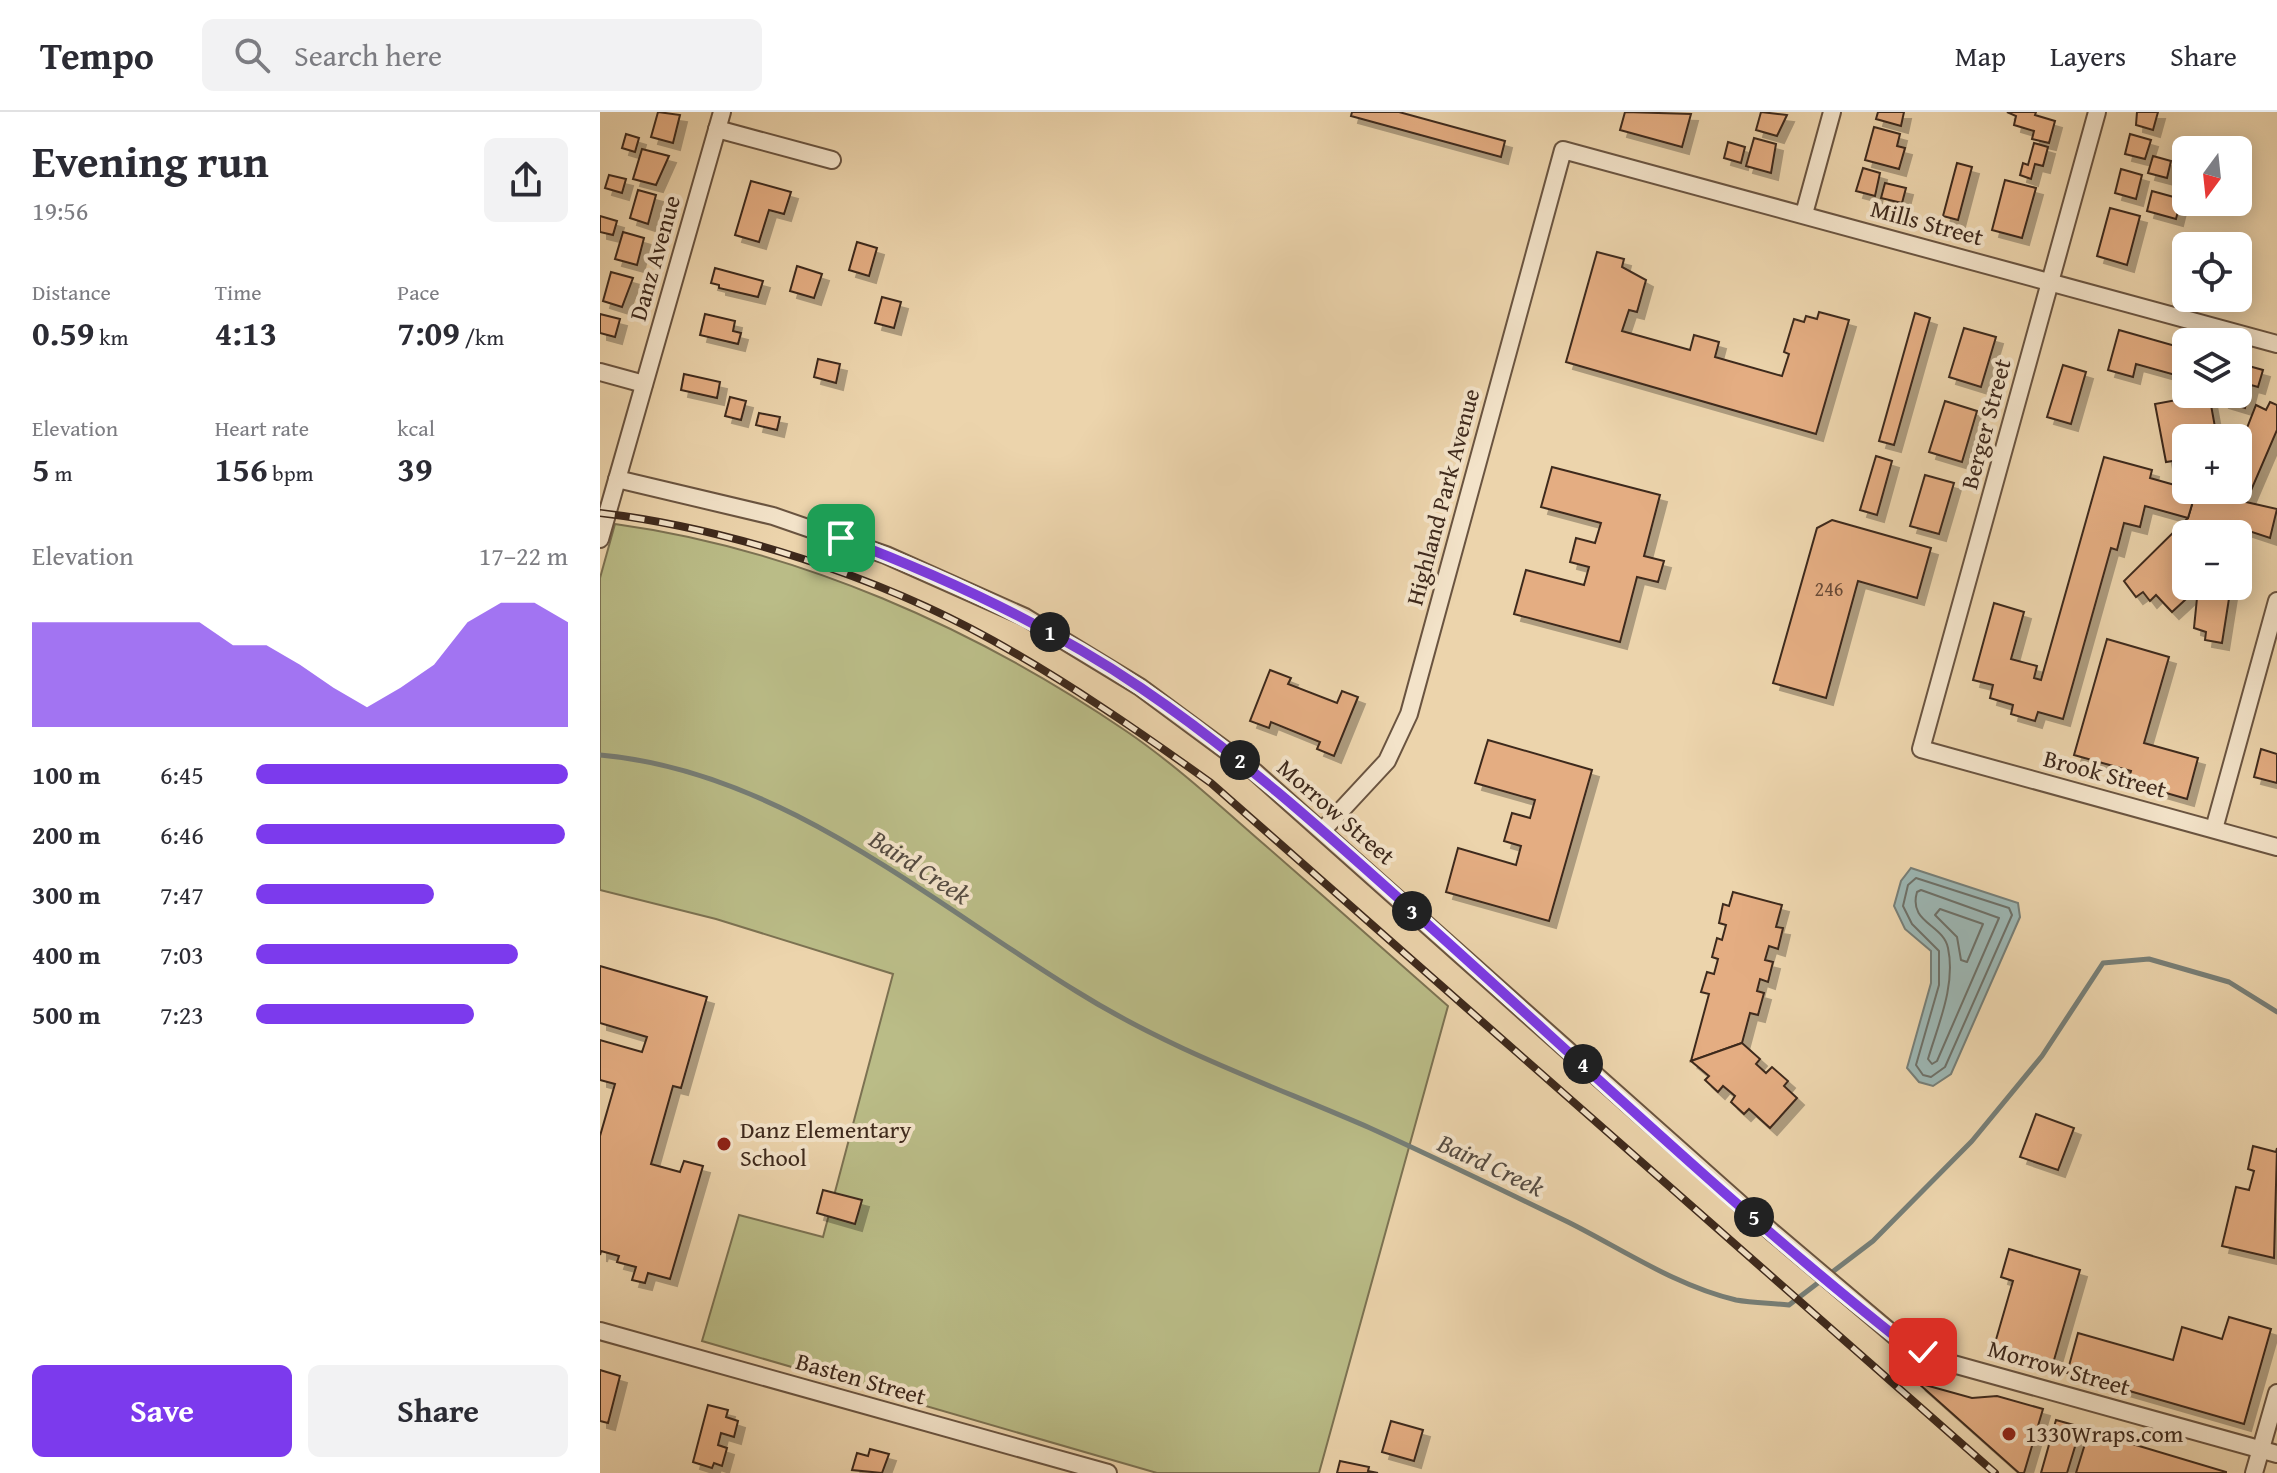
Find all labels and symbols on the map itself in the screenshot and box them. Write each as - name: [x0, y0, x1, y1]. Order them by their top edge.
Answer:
- north arrow: [2172, 136, 2252, 216]
- street label: Danz Avenue: [620, 191, 689, 325]
- street label: Mills Street: [1867, 191, 1988, 254]
- street label: Berger Street: [1951, 354, 2020, 493]
- street label: Highland Park Avenue: [1397, 385, 1488, 609]
- pin: [807, 504, 875, 572]
- house number: 246: [1815, 574, 1843, 603]
- pin: 1: [1030, 612, 1070, 652]
- pin: 2: [1220, 740, 1260, 780]
- street label: Brook Street: [2040, 740, 2171, 807]
- street label: Morrow Street: [1270, 750, 1403, 873]
- water label: Baird Creek: [861, 819, 979, 914]
- pin: 3: [1392, 891, 1432, 931]
- pin: 4: [1563, 1044, 1603, 1084]
- place label: Danz Elementary School: [740, 1112, 911, 1175]
- water label: Baird Creek: [1431, 1122, 1551, 1206]
- marker: Danz Elementary School: [715, 1135, 733, 1153]
- pin: 5: [1734, 1197, 1774, 1237]
- pin: [1889, 1318, 1957, 1386]
- street label: Morrow Street: [1984, 1331, 2135, 1405]
- street label: Basten Street: [792, 1343, 931, 1414]
- place label: 1330Wraps.com: [2025, 1416, 2184, 1451]
- marker: 1330Wraps.com: [2000, 1425, 2018, 1443]

